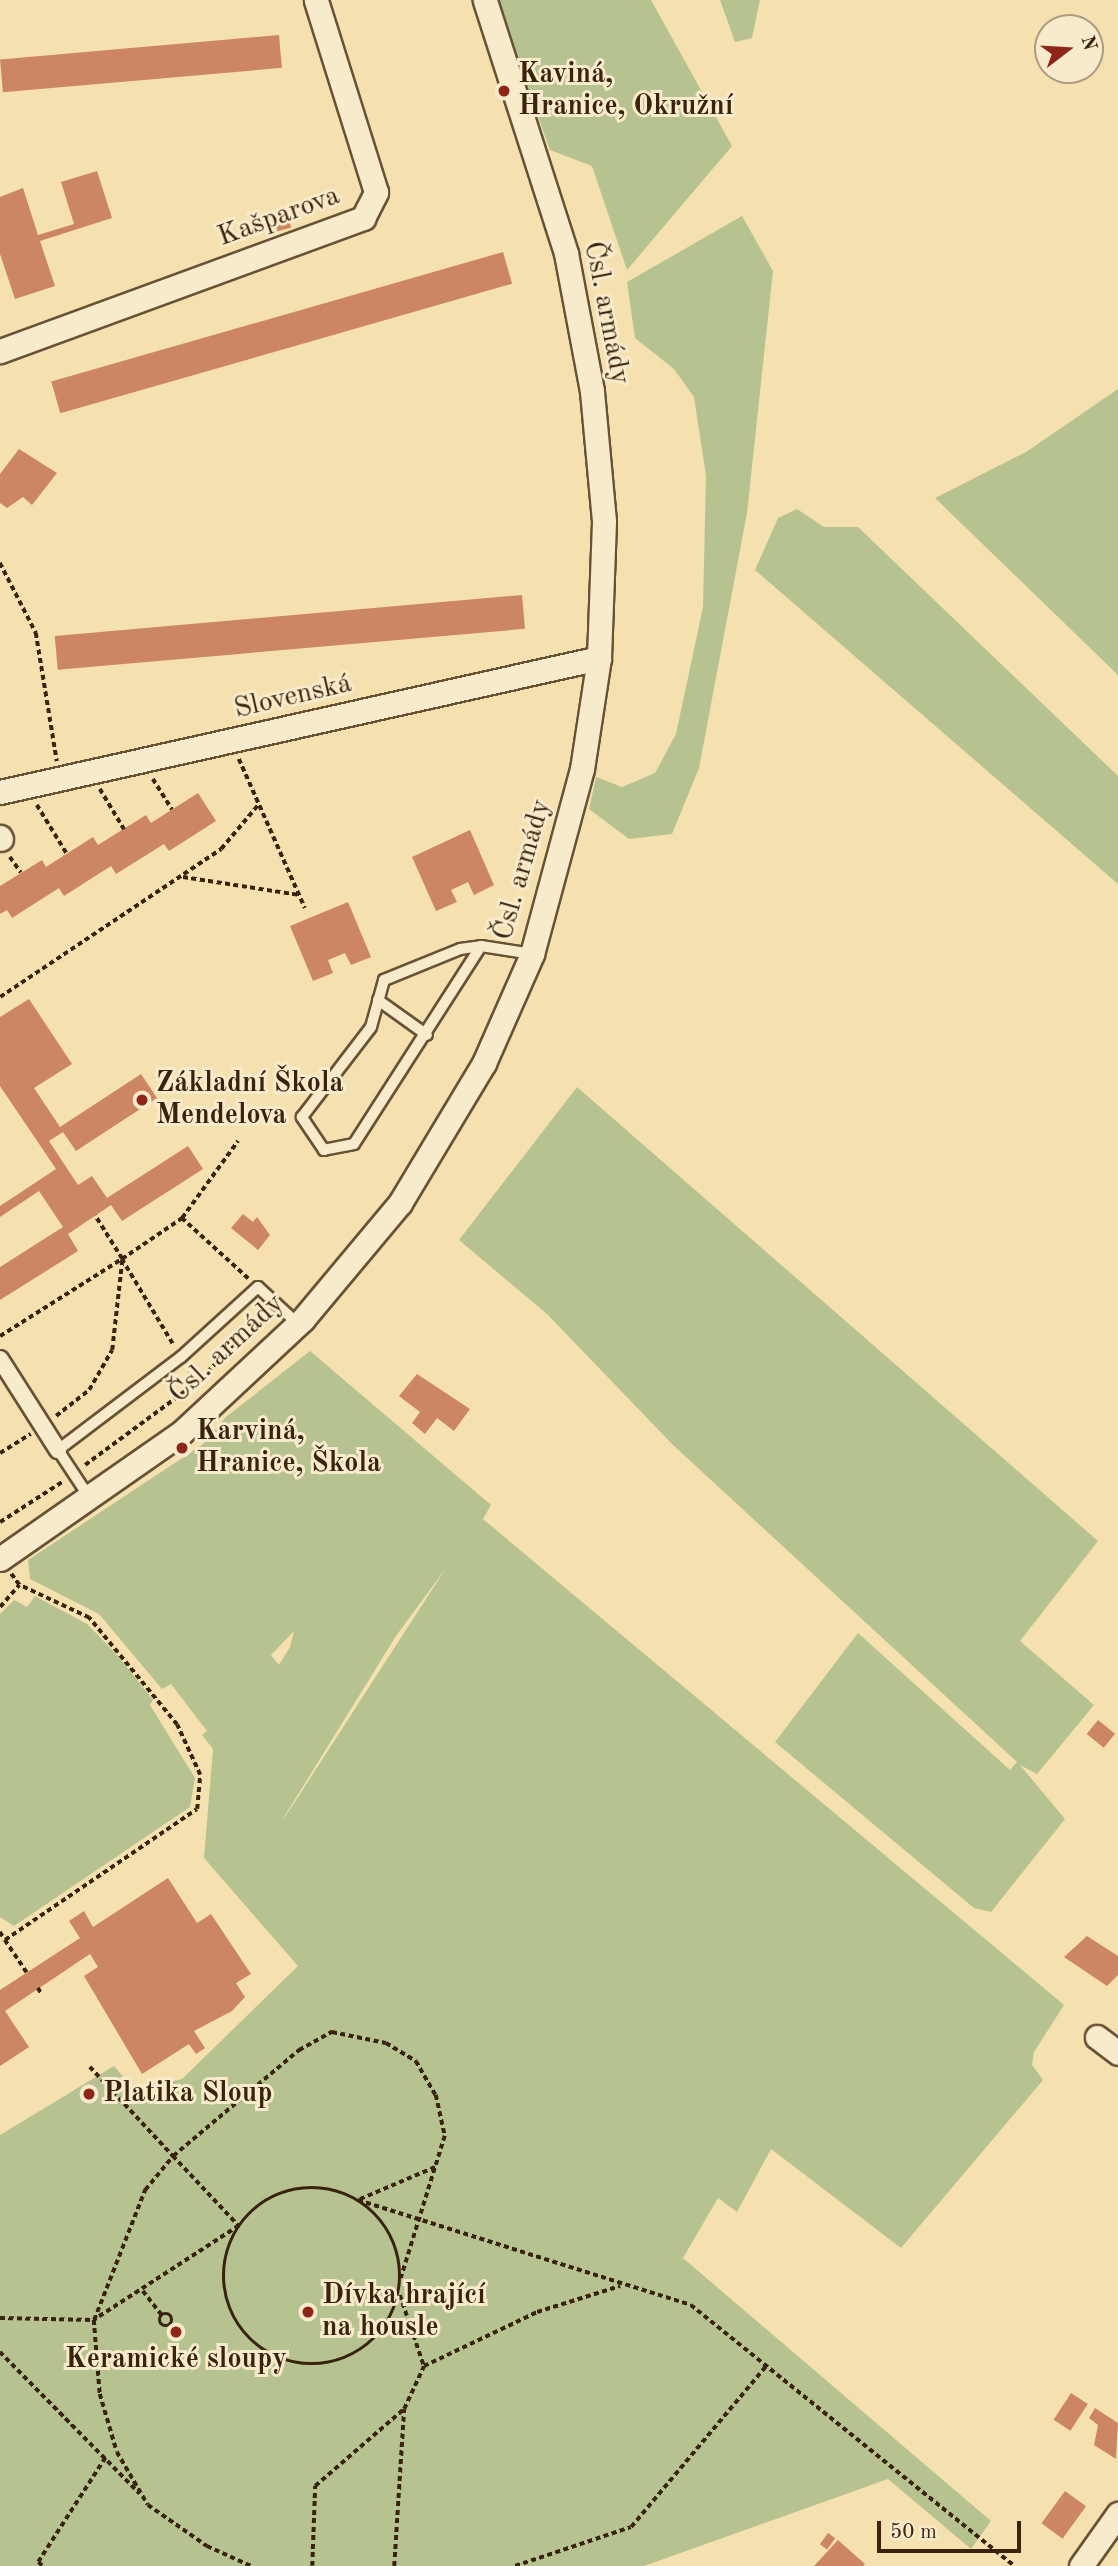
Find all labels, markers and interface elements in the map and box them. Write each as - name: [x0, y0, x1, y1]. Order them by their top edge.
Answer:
- north arrow: [1034, 14, 1104, 84]
- text: N: [1076, 34, 1099, 53]
- place label: Kaviná, Hranice, Okružní: [518, 58, 733, 124]
- marker: Kaviná, Hranice, Okružní: [496, 83, 512, 99]
- street label: Kašparova: [213, 179, 345, 255]
- street label: Čsl. armády: [576, 239, 636, 387]
- street label: Slovenská: [231, 667, 355, 727]
- street label: Čsl. armády: [487, 796, 559, 944]
- place label: Základní Škola Mendelova: [156, 1067, 344, 1133]
- marker: Základní Škola Mendelova: [134, 1092, 150, 1108]
- street label: Čsl. armády: [163, 1287, 291, 1411]
- place label: Karviná, Hranice, Škola: [196, 1415, 381, 1481]
- marker: Karviná, Hranice, Škola: [174, 1440, 190, 1456]
- place label: Platika Sloup: [103, 2077, 272, 2111]
- marker: Platika Sloup: [81, 2086, 97, 2102]
- place label: Dívka hrající na housle: [322, 2279, 486, 2345]
- marker: Dívka hrající na housle: [300, 2304, 316, 2320]
- marker: Keramické sloupy: [168, 2324, 184, 2340]
- place label: Keramické sloupy: [65, 2343, 287, 2377]
- scale bar: [880, 2506, 1024, 2550]
- text: 50 m: [890, 2522, 937, 2543]

